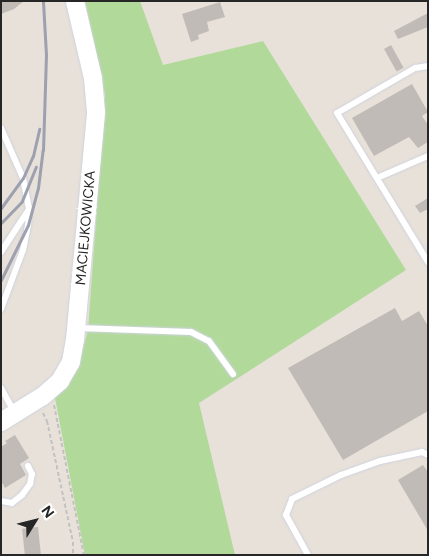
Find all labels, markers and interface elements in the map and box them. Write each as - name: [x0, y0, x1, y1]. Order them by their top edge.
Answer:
- street label: MACIEJKOWICKA: [73, 170, 99, 286]
- north arrow: [10, 496, 60, 546]
- text: N: [37, 503, 58, 521]

